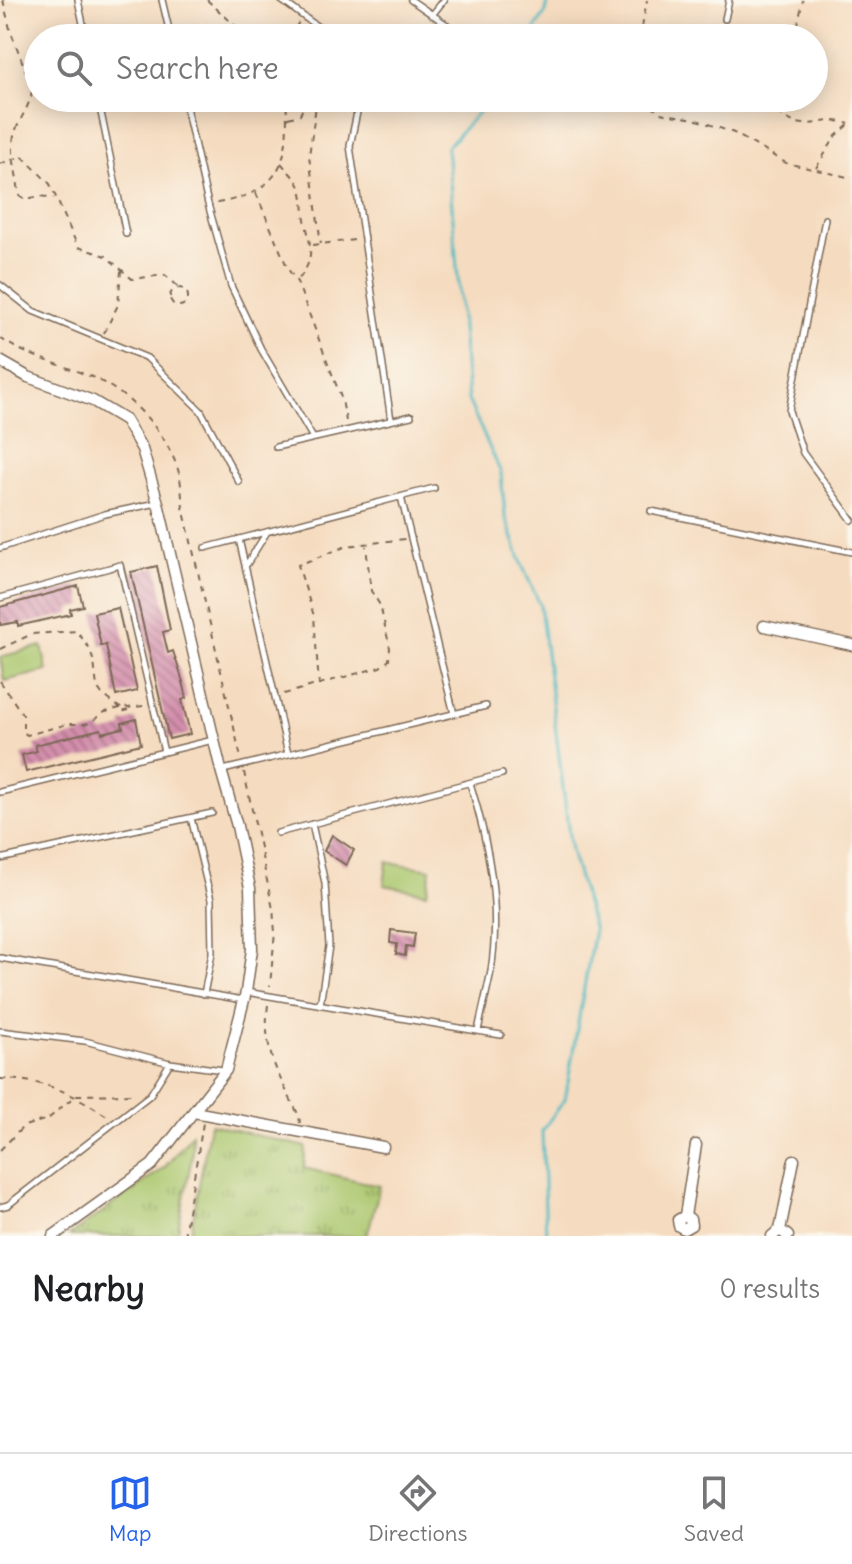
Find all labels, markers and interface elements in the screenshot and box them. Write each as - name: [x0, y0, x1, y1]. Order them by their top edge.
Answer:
- search box: [24, 24, 828, 112]
- icon: search: [52, 46, 96, 90]
- text: Search here: [116, 49, 279, 87]
- text: Nearby: [32, 1267, 145, 1310]
- text: 0 results: [719, 1272, 820, 1305]
- tab: Map: [108, 1471, 152, 1547]
- tab: Directions: [368, 1471, 468, 1547]
- tab: Saved: [684, 1471, 744, 1547]

